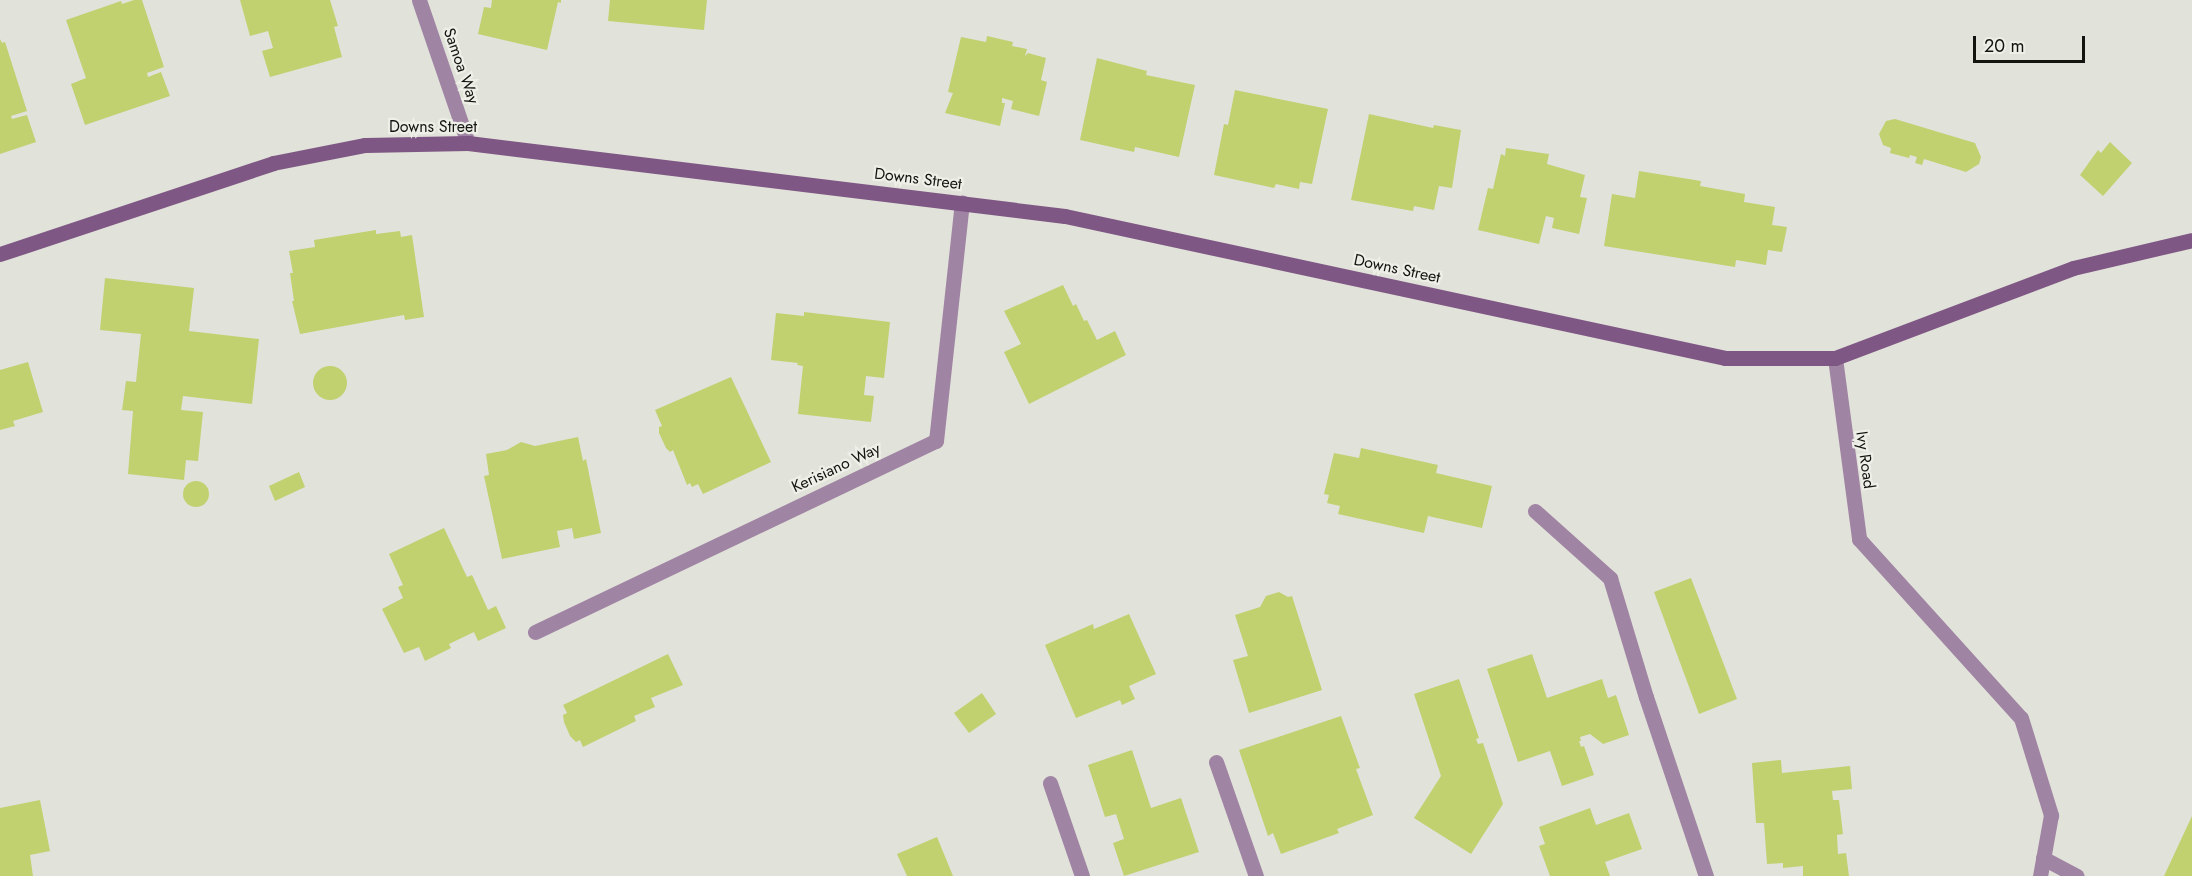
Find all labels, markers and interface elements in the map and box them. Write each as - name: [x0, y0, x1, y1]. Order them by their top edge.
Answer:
- scale bar: [1976, 24, 2088, 62]
- street label: Samoa Way: [439, 25, 483, 107]
- text: 20 m: [1984, 33, 2024, 59]
- street label: Downs Street: [389, 117, 477, 137]
- street label: Downs Street: [873, 164, 963, 194]
- street label: Downs Street: [1352, 250, 1442, 288]
- street label: Ivy Road: [1851, 430, 1879, 490]
- street label: Kerisiano Way: [789, 439, 883, 497]

